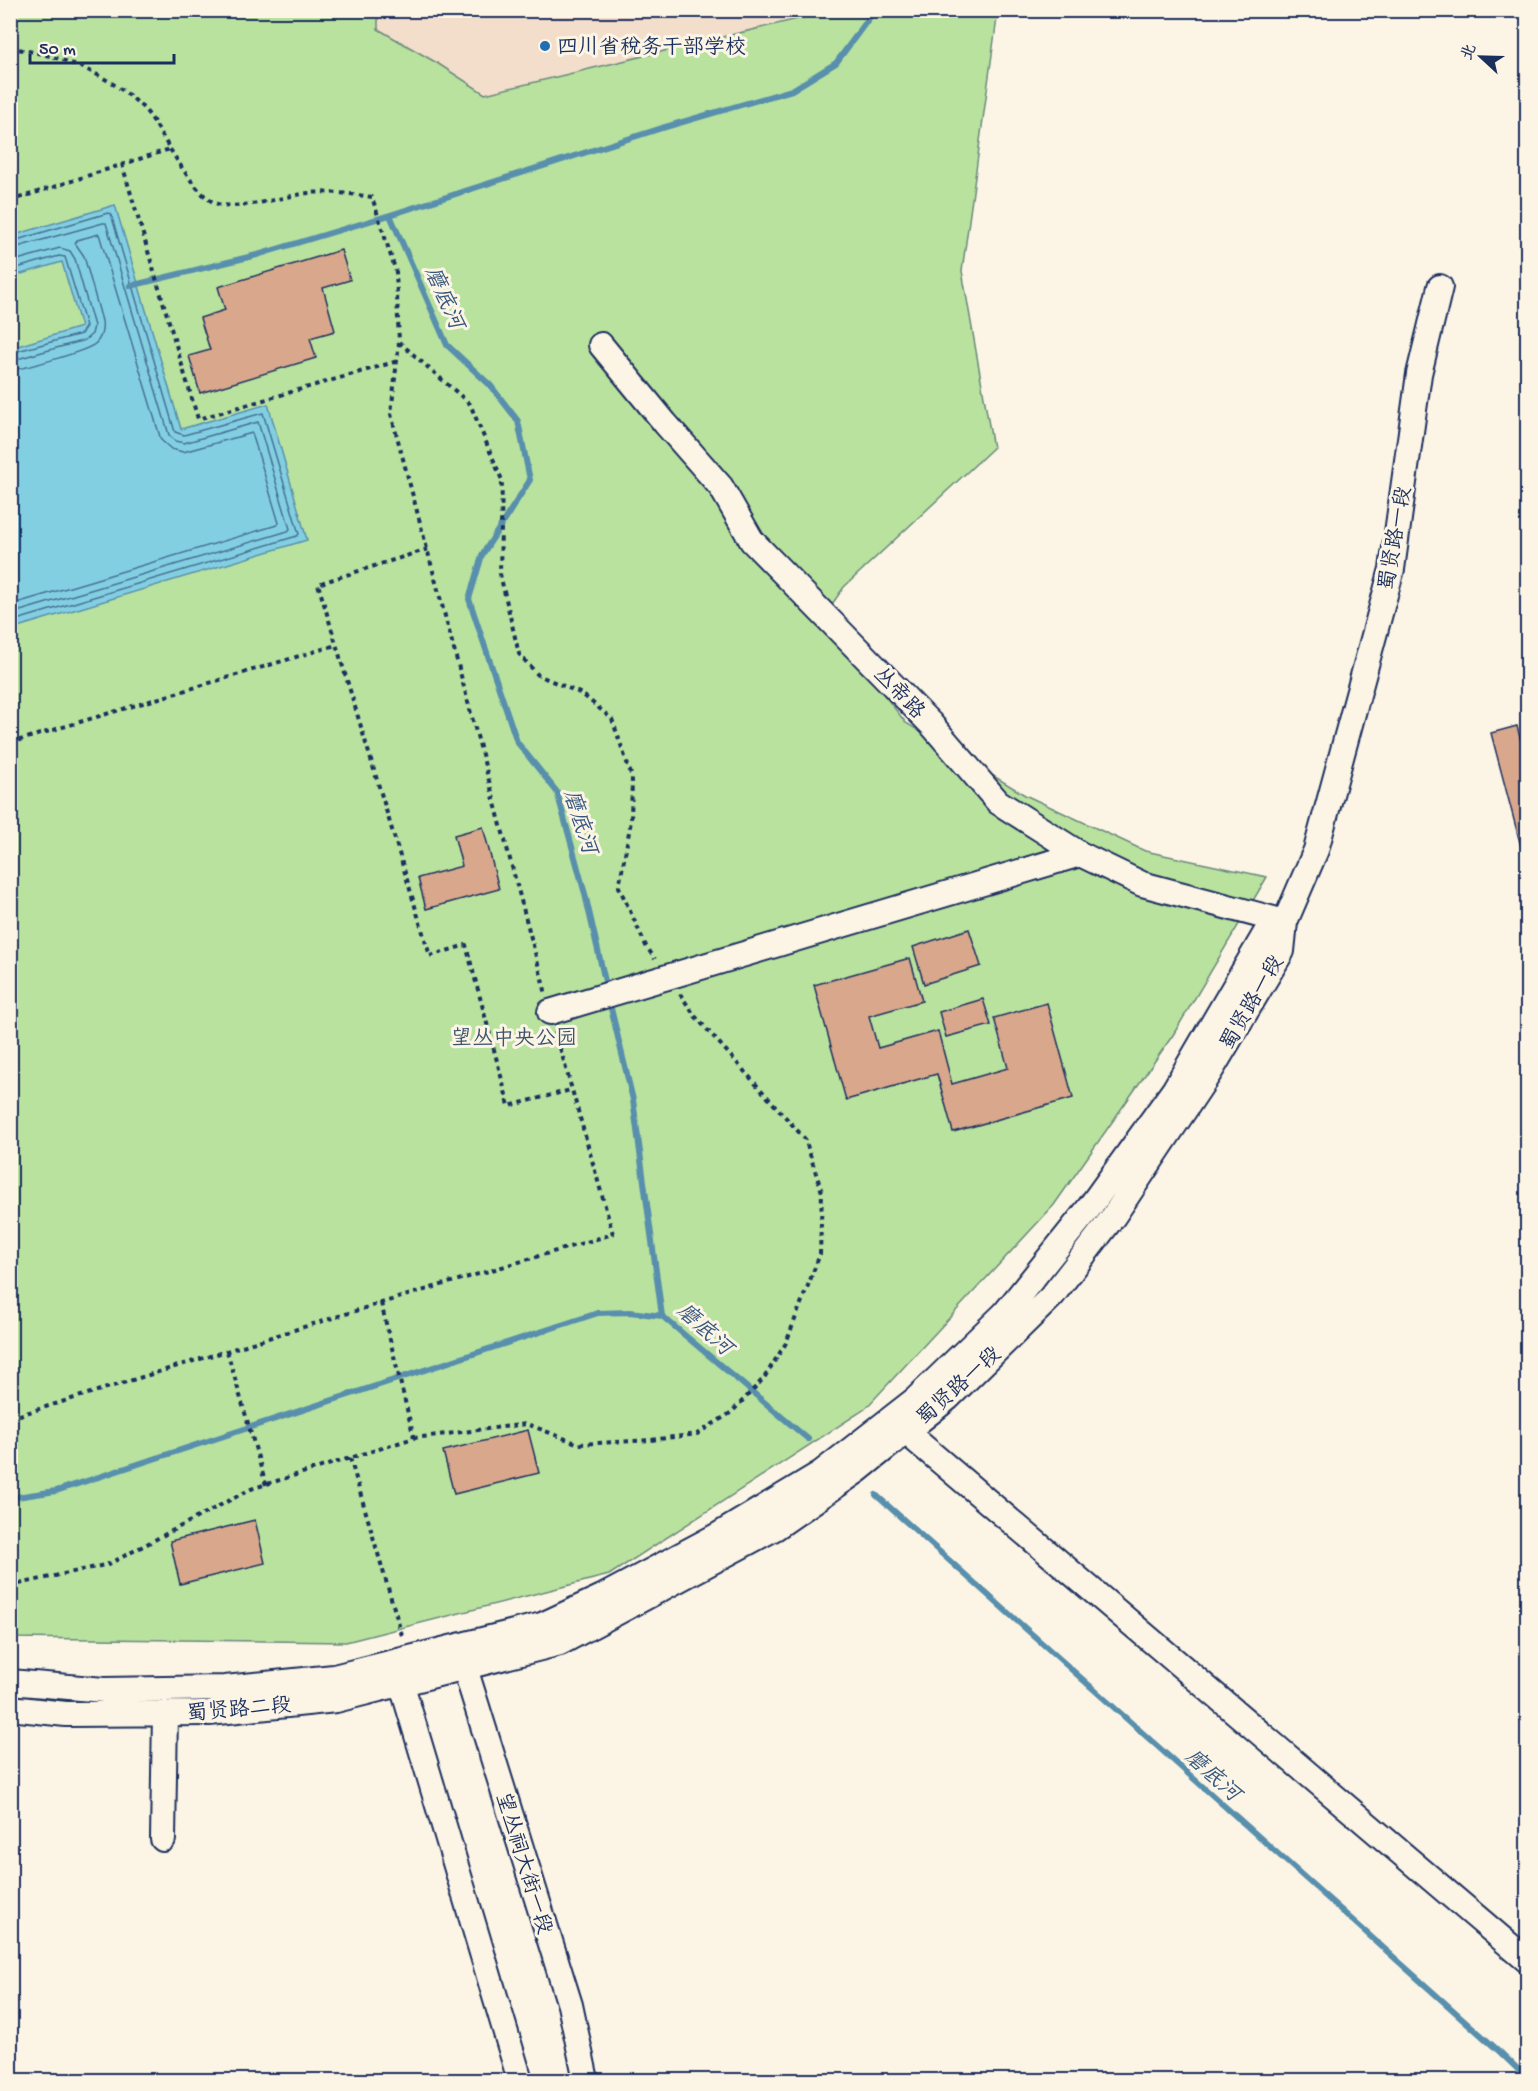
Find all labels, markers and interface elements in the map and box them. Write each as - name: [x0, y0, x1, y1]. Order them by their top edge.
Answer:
- scale bar: [30, 27, 174, 65]
- north arrow: [1451, 27, 1511, 87]
- place label: 四川省税务干部学校: [557, 35, 746, 62]
- marker: 四川省税务干部学校: [538, 39, 552, 53]
- text: 50 m: [39, 40, 76, 61]
- text: 北: [1458, 41, 1482, 64]
- water label: 磨底河: [417, 262, 471, 337]
- street label: 蜀贤路一段: [1374, 484, 1419, 592]
- street label: 丛帝路: [867, 662, 930, 726]
- water label: 磨底河: [556, 786, 604, 860]
- street label: 蜀贤路一段: [1215, 951, 1291, 1055]
- park label: 望丛中央公园: [451, 1026, 577, 1053]
- water label: 磨底河: [670, 1298, 740, 1365]
- street label: 蜀贤路一段: [912, 1342, 1008, 1432]
- street label: 蜀贤路二段: [186, 1692, 293, 1729]
- water label: 磨底河: [1178, 1744, 1248, 1811]
- street label: 望丛祠大街一段: [488, 1790, 556, 1938]

